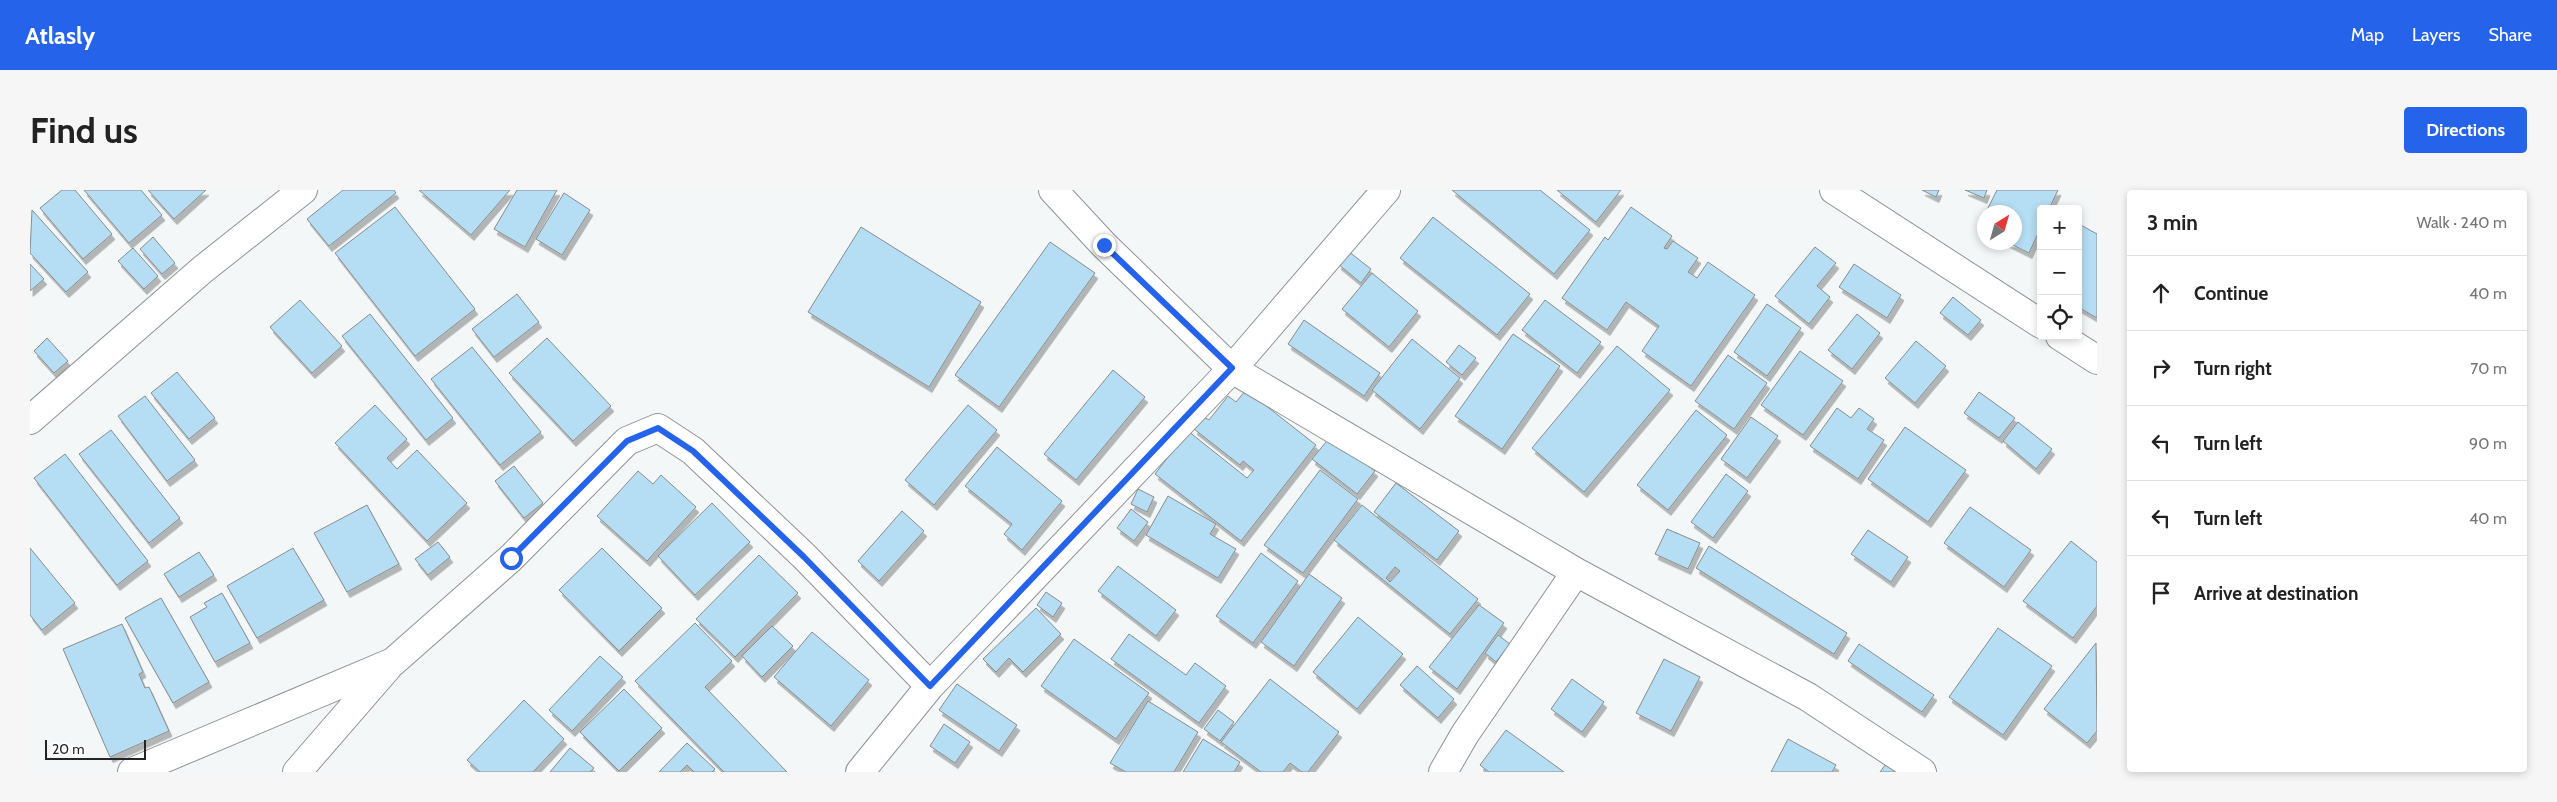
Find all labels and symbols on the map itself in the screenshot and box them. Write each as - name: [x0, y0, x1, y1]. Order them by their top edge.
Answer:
- north arrow: [1977, 205, 2022, 250]
- route end: [1093, 234, 1116, 257]
- route start: [500, 547, 523, 570]
- scale bar: [45, 737, 146, 760]

